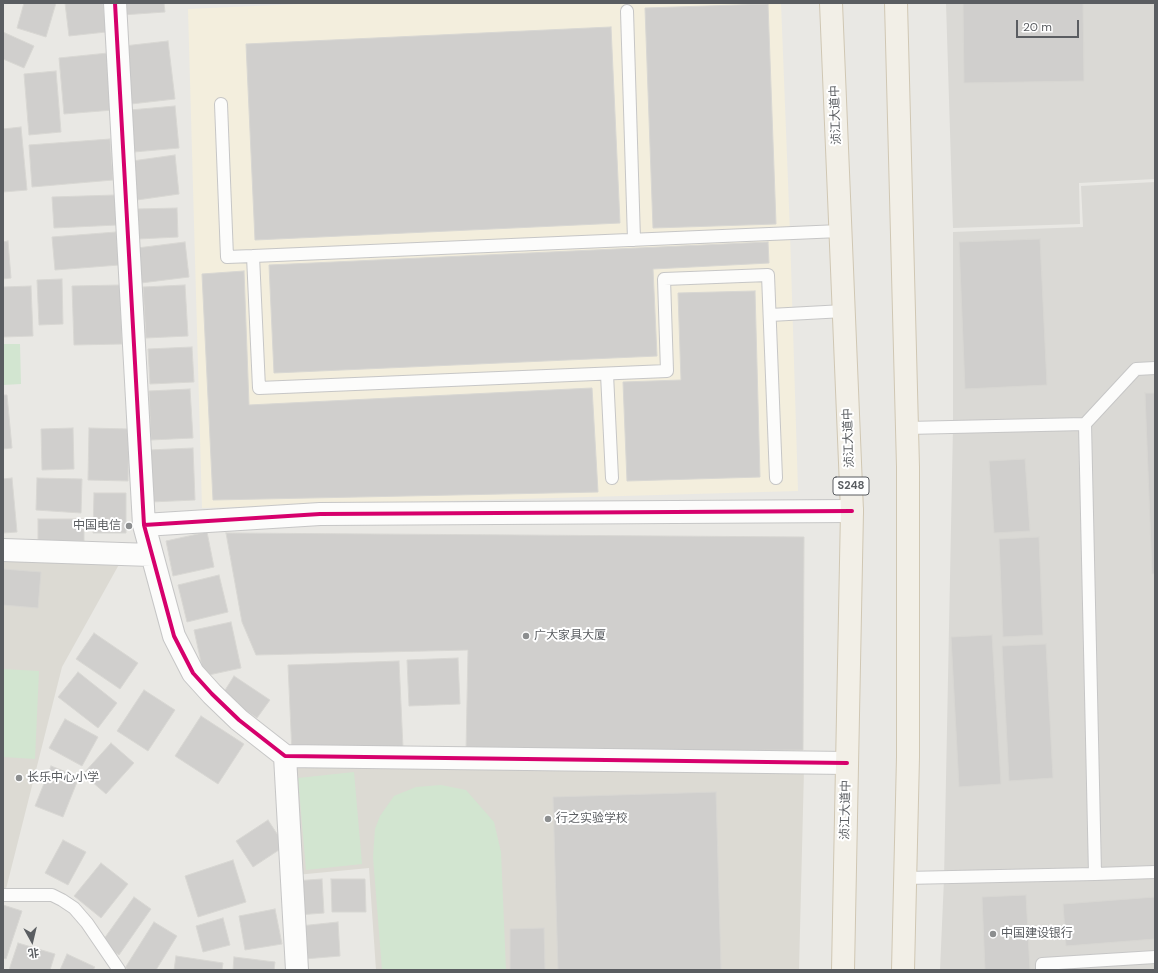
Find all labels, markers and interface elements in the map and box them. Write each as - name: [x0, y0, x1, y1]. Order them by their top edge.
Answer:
- scale bar: [1018, 12, 1081, 38]
- text: 20 m: [1023, 19, 1052, 35]
- street label: 浈江大道中: [828, 85, 844, 145]
- street label: 浈江大道中: [841, 408, 857, 468]
- road number: S248: [833, 477, 869, 495]
- place label: 中国电信: [73, 519, 121, 533]
- marker: 中国电信: [124, 521, 134, 531]
- place label: 广大家具大厦: [534, 629, 606, 643]
- marker: 广大家具大厦: [521, 631, 531, 641]
- place label: 长乐中心小学: [27, 771, 99, 785]
- marker: 长乐中心小学: [14, 773, 24, 783]
- street label: 浈江大道中: [838, 780, 854, 840]
- place label: 行之实验学校: [556, 812, 628, 826]
- marker: 行之实验学校: [543, 814, 553, 824]
- north arrow: [12, 921, 52, 961]
- place label: 中国建设银行: [1001, 927, 1073, 941]
- marker: 中国建设银行: [988, 929, 998, 939]
- text: 北: [27, 945, 40, 961]

